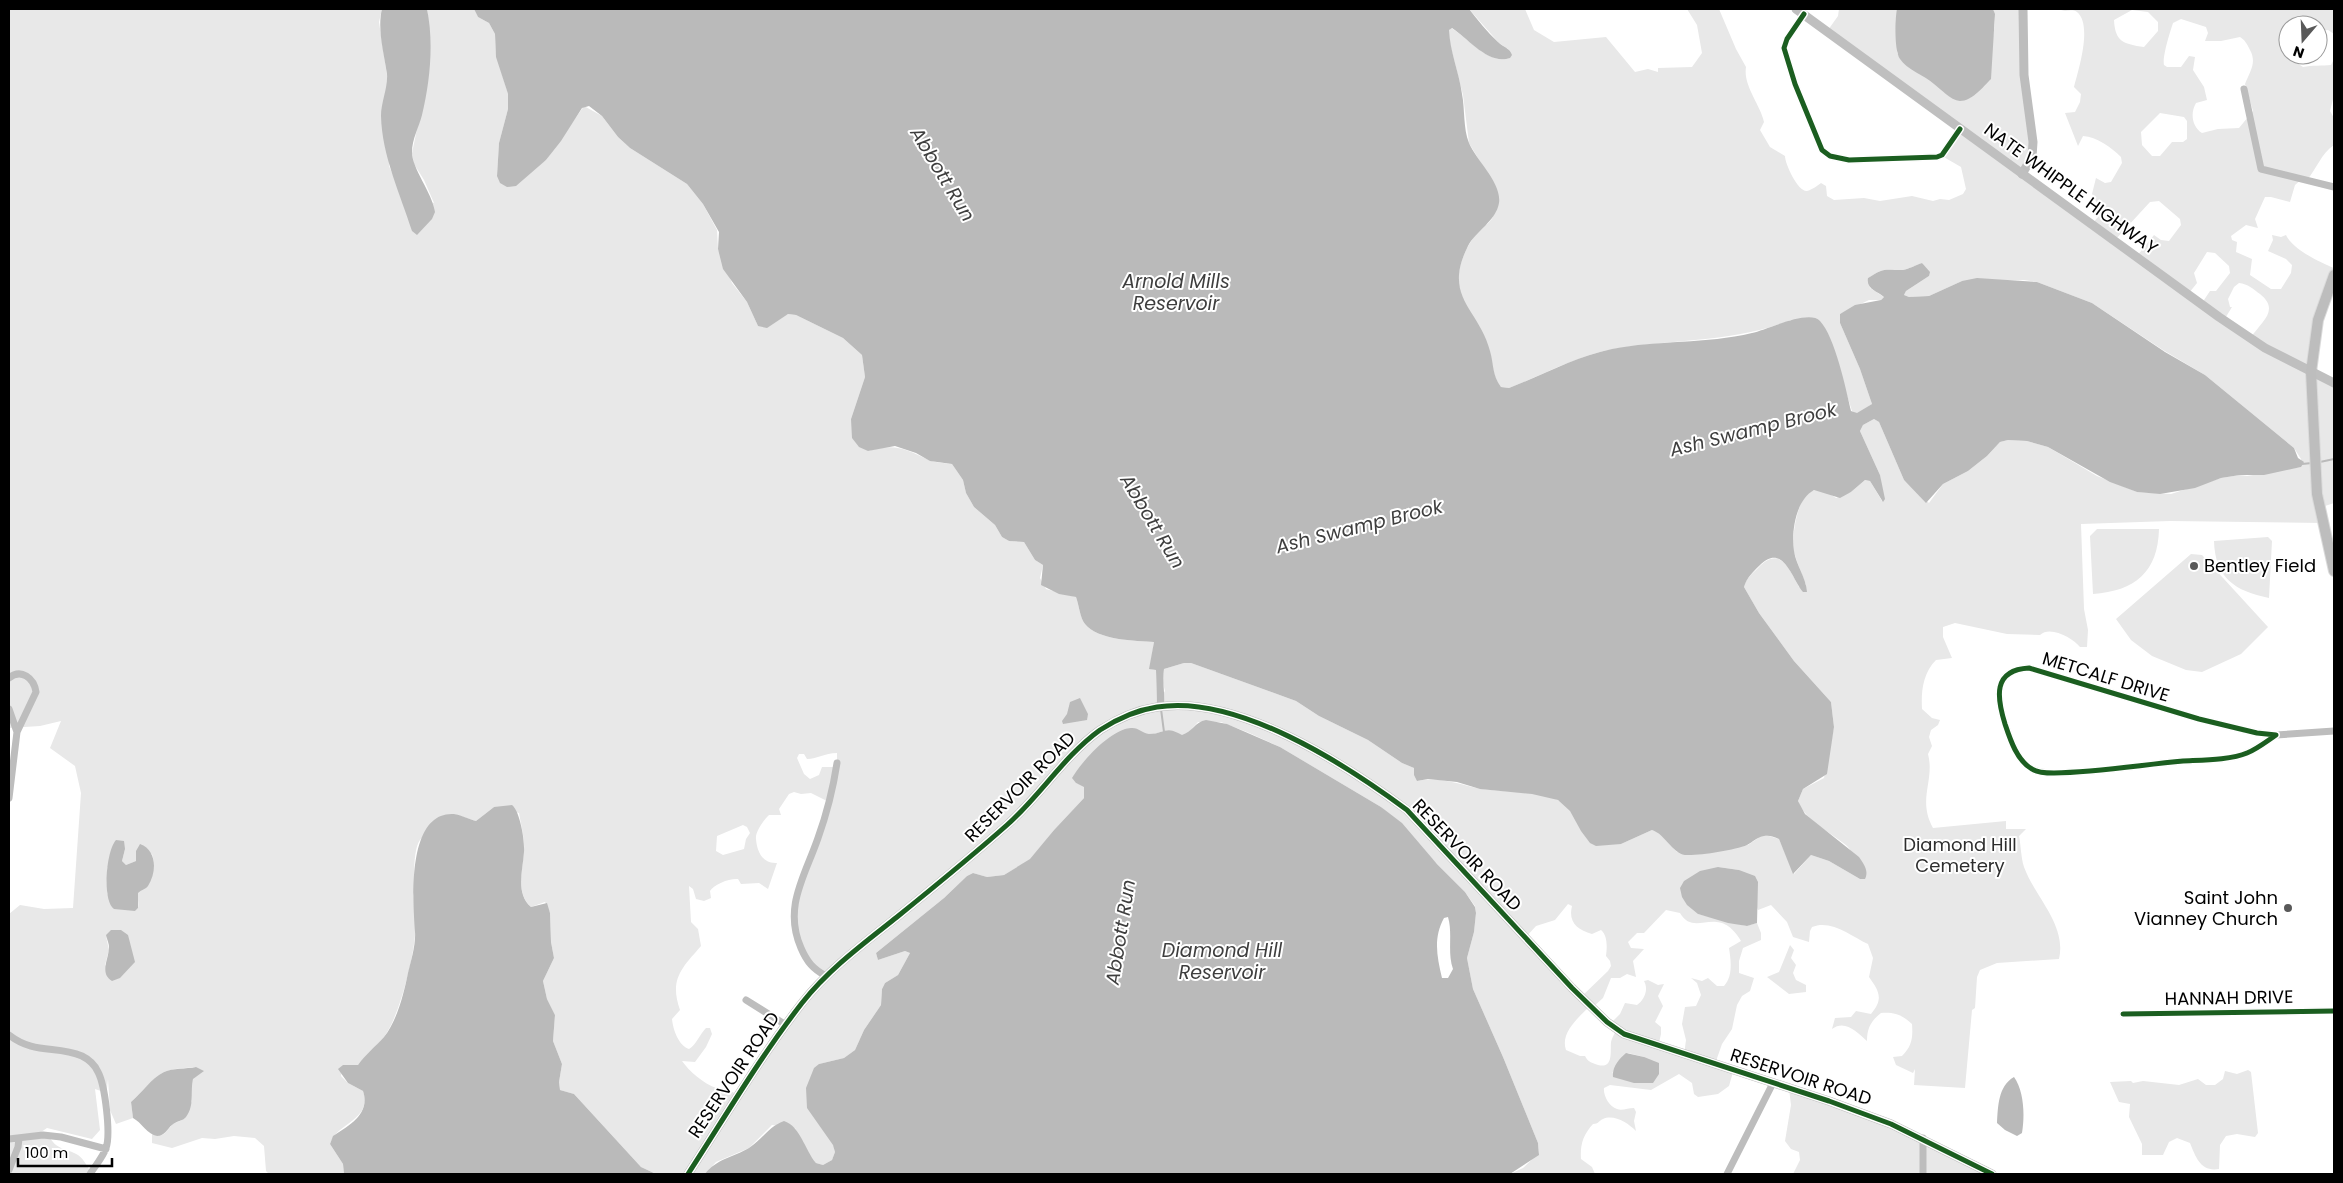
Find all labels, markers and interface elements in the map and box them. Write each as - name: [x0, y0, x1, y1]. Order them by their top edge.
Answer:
- north arrow: [2278, 15, 2328, 65]
- text: N: [2291, 41, 2307, 63]
- street label: NATE WHIPPLE HIGHWAY: [1979, 117, 2164, 260]
- water label: Abbott Run: [903, 121, 981, 227]
- water label: Arnold Mills Reservoir: [1121, 268, 1230, 317]
- water label: Ash Swamp Brook: [1666, 395, 1840, 464]
- water label: Abbott Run: [1113, 468, 1191, 574]
- water label: Ash Swamp Brook: [1272, 492, 1446, 561]
- place label: Bentley Field: [2204, 553, 2316, 578]
- marker: Bentley Field: [2188, 560, 2200, 572]
- street label: METCALF DRIVE: [2040, 645, 2173, 708]
- street label: RESERVOIR ROAD: [959, 726, 1081, 848]
- street label: RESERVOIR ROAD: [1407, 793, 1528, 916]
- park label: Diamond Hill Cemetery: [1903, 832, 2017, 878]
- water label: Abbott Run: [1099, 878, 1142, 988]
- place label: Saint John Vianney Church: [2134, 885, 2278, 931]
- marker: Saint John Vianney Church: [2282, 902, 2294, 914]
- water label: Diamond Hill Reservoir: [1162, 937, 1283, 986]
- street label: HANNAH DRIVE: [2164, 984, 2294, 1011]
- street label: RESERVOIR ROAD: [682, 1007, 785, 1143]
- street label: RESERVOIR ROAD: [1727, 1042, 1875, 1111]
- scale bar: [18, 1136, 111, 1168]
- text: 100 m: [25, 1142, 68, 1163]

